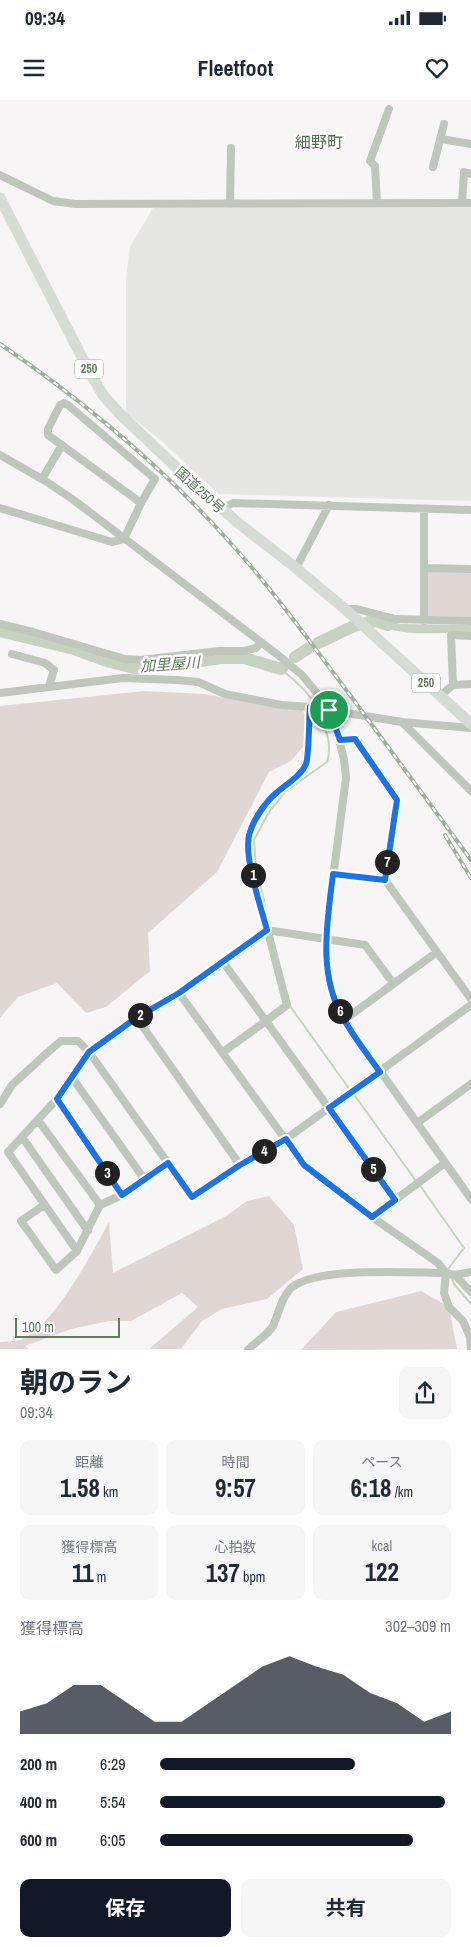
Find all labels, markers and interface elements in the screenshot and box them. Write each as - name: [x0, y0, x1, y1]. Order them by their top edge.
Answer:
- text: 09:34: [25, 5, 65, 31]
- text: Fleetfoot: [197, 53, 274, 83]
- icon: menu: [20, 54, 48, 82]
- icon: heart: [423, 54, 451, 82]
- district label: 細野町: [295, 131, 343, 153]
- road number: 250: [75, 360, 103, 378]
- street label: 国道250号: [171, 463, 229, 517]
- water label: 加里屋川: [139, 651, 203, 677]
- road number: 250: [412, 674, 440, 692]
- pin: [308, 689, 350, 731]
- icon: arrive: [315, 696, 343, 724]
- pin: 7: [374, 850, 400, 874]
- text: 7: [384, 853, 391, 871]
- pin: 1: [240, 862, 266, 888]
- text: 1: [250, 866, 257, 884]
- pin: 6: [328, 998, 352, 1024]
- pin: 2: [128, 1002, 152, 1028]
- text: 6: [337, 1002, 344, 1020]
- text: 2: [137, 1006, 144, 1024]
- pin: 4: [252, 1138, 276, 1164]
- text: 4: [261, 1142, 268, 1160]
- pin: 5: [360, 1156, 386, 1182]
- pin: 3: [94, 1160, 120, 1186]
- text: 5: [370, 1160, 377, 1178]
- text: 3: [104, 1164, 111, 1182]
- scale bar: [15, 1314, 120, 1338]
- text: 100 m: [22, 1318, 54, 1336]
- text: 朝のラン: [20, 1363, 132, 1401]
- button: share: [399, 1367, 451, 1419]
- text: 09:34: [20, 1401, 53, 1423]
- text: 距離: [75, 1453, 103, 1471]
- text: 時間: [221, 1453, 249, 1471]
- text: ペース: [361, 1453, 402, 1471]
- text: 1.58: [60, 1471, 100, 1505]
- text: 9:57: [215, 1471, 256, 1505]
- text: 6:18: [350, 1471, 391, 1505]
- text: km: [100, 1483, 118, 1501]
- text: /km: [391, 1483, 413, 1501]
- text: kcal: [372, 1537, 392, 1555]
- text: 獲得標高: [61, 1538, 117, 1556]
- text: 心拍数: [214, 1538, 256, 1556]
- text: 122: [365, 1555, 399, 1589]
- text: 11: [72, 1556, 94, 1590]
- text: 137: [206, 1556, 240, 1590]
- text: m: [94, 1568, 106, 1586]
- text: bpm: [240, 1568, 265, 1586]
- text: 302–309 m: [385, 1615, 451, 1637]
- text: 獲得標高: [20, 1617, 84, 1639]
- text: 200 m: [20, 1753, 57, 1775]
- text: 6:29: [100, 1753, 126, 1775]
- text: 400 m: [20, 1791, 57, 1813]
- text: 5:54: [100, 1791, 126, 1813]
- text: 600 m: [20, 1829, 57, 1851]
- text: 6:05: [100, 1829, 126, 1851]
- button: 保存: [20, 1879, 231, 1937]
- button: 共有: [241, 1879, 451, 1937]

